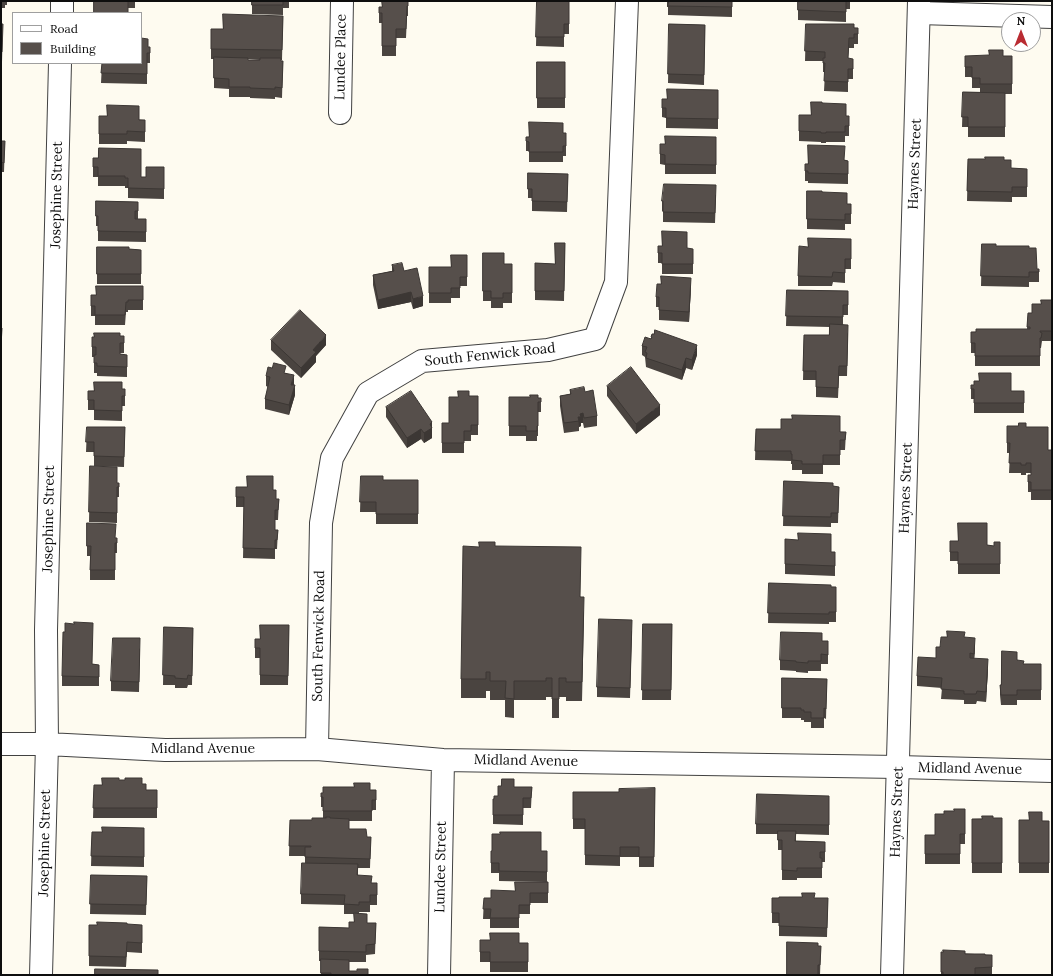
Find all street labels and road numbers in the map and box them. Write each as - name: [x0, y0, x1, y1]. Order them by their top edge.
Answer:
- street label: Lundee Place: [332, 14, 350, 100]
- street label: Haynes Street: [905, 118, 925, 210]
- street label: Josephine Street: [48, 141, 66, 249]
- street label: South Fenwick Road: [424, 340, 556, 370]
- street label: Haynes Street: [896, 442, 916, 534]
- street label: Josephine Street: [40, 465, 58, 573]
- street label: South Fenwick Road: [309, 570, 329, 702]
- street label: Midland Avenue: [151, 741, 255, 757]
- street label: Midland Avenue: [474, 752, 578, 770]
- street label: Midland Avenue: [918, 760, 1022, 778]
- street label: Haynes Street: [887, 766, 907, 858]
- street label: Josephine Street: [36, 789, 54, 897]
- street label: Lundee Street: [432, 821, 450, 913]

